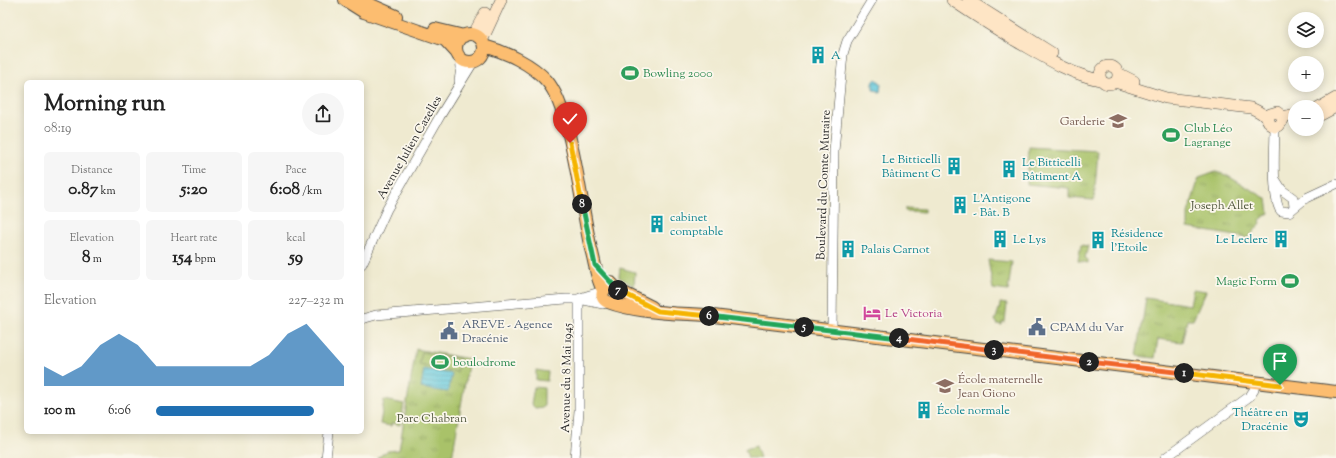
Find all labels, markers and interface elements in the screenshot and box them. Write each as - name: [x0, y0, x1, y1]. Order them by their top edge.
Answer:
- map controls: [1288, 12, 1324, 136]
- button: layers: [1288, 12, 1324, 48]
- building icon: A: [808, 45, 828, 65]
- place label: A: [831, 47, 841, 65]
- button: +: [1288, 56, 1324, 92]
- sports icon: Bowling 2000: [620, 63, 640, 83]
- place label: Bowling 2000: [643, 65, 713, 83]
- text: Morning run: [44, 89, 166, 121]
- street label: Avenue Julien Cazelles: [373, 92, 447, 203]
- button: share: [302, 93, 344, 135]
- button: −: [1288, 100, 1324, 136]
- pin: [553, 102, 587, 143]
- icon: check: [559, 108, 581, 130]
- street label: Boulevard du Comte Muraire: [812, 109, 836, 261]
- school or university icon: Garderie: [1108, 111, 1128, 131]
- place label: Garderie: [1060, 113, 1105, 131]
- text: 08:19: [44, 120, 71, 138]
- place label: Club Léo Lagrange: [1184, 120, 1233, 152]
- sports icon: Club Léo Lagrange: [1161, 125, 1181, 145]
- place label: Le Bitticelli Bâtiment C: [882, 151, 942, 183]
- place label: Le Bitticelli Bâtiment A: [1022, 154, 1082, 186]
- building icon: Le Bitticelli Bâtiment C: [944, 156, 964, 176]
- building icon: Le Bitticelli Bâtiment A: [999, 159, 1019, 179]
- text: Distance: [71, 162, 113, 178]
- text: Time: [182, 162, 206, 178]
- text: Pace: [285, 162, 307, 178]
- text: 0.87: [68, 178, 98, 202]
- text: 5:20: [180, 178, 208, 202]
- text: 6:08: [270, 178, 300, 202]
- text: km: [98, 183, 116, 199]
- text: /km: [300, 183, 322, 199]
- place label: L'Antigone - Bât. B: [973, 190, 1031, 222]
- pin: 8: [572, 194, 592, 214]
- building icon: L'Antigone - Bât. B: [950, 195, 970, 215]
- text: 8: [579, 196, 585, 212]
- park label: Joseph Allet: [1190, 197, 1253, 215]
- place label: cabinet comptable: [670, 209, 724, 241]
- building icon: cabinet comptable: [647, 214, 667, 234]
- place label: Résidence l'Etoile: [1111, 225, 1164, 257]
- building icon: Le Lys: [990, 229, 1010, 249]
- building icon: Le Leclerc: [1271, 229, 1291, 249]
- text: Elevation: [70, 230, 114, 246]
- text: Heart rate: [171, 230, 217, 246]
- text: kcal: [287, 230, 305, 246]
- building icon: Résidence l'Etoile: [1088, 230, 1108, 250]
- place label: Le Lys: [1013, 231, 1046, 249]
- place label: Le Leclerc: [1216, 231, 1269, 249]
- building icon: Palais Carnot: [838, 239, 858, 259]
- place label: Palais Carnot: [861, 241, 930, 259]
- text: 8: [82, 246, 91, 270]
- text: 154: [172, 246, 192, 270]
- text: 59: [289, 246, 303, 270]
- text: m: [91, 251, 102, 267]
- text: bpm: [192, 251, 216, 267]
- sports icon: Magic Form: [1280, 271, 1300, 291]
- place label: Magic Form: [1216, 273, 1277, 291]
- pin: 7: [608, 280, 628, 300]
- text: 7: [615, 282, 621, 298]
- text: Elevation: [44, 292, 97, 310]
- text: 227–232 m: [288, 292, 344, 310]
- hotel icon: Le Victoria: [862, 303, 882, 323]
- place label: Le Victoria: [885, 305, 943, 323]
- pin: 6: [699, 306, 719, 326]
- text: 6: [706, 308, 712, 324]
- place label: AREVE - Agence Dracénie: [462, 316, 553, 348]
- pin: 5: [794, 317, 814, 337]
- public building icon: CPAM du Var: [1027, 317, 1047, 337]
- text: 5: [802, 319, 806, 335]
- place label: CPAM du Var: [1050, 319, 1124, 337]
- public building icon: AREVE - Agence Dracénie: [439, 321, 459, 341]
- street label: Avenue du 8 Mai 1945: [557, 323, 577, 433]
- pin: 4: [889, 328, 909, 348]
- text: 4: [896, 330, 902, 346]
- pin: 3: [984, 340, 1004, 360]
- text: 3: [992, 342, 996, 358]
- pin: [1263, 344, 1297, 385]
- icon: arrive: [1269, 350, 1291, 372]
- sports icon: boulodrome: [430, 352, 450, 372]
- pin: 2: [1079, 352, 1099, 372]
- place label: boulodrome: [453, 354, 516, 372]
- text: 2: [1086, 354, 1092, 370]
- pin: 1: [1174, 363, 1194, 383]
- text: 1: [1182, 365, 1186, 381]
- place label: École maternelle Jean Giono: [957, 371, 1043, 403]
- school or university icon: École maternelle Jean Giono: [935, 376, 955, 396]
- building icon: École normale: [914, 400, 934, 420]
- text: 100 m: [44, 402, 76, 420]
- text: 6:06: [108, 402, 131, 420]
- place label: École normale: [937, 402, 1010, 420]
- place label: Théâtre en Dracénie: [1232, 404, 1288, 436]
- theatre icon: Théâtre en Dracénie: [1291, 409, 1311, 429]
- park label: Parc Chabran: [397, 410, 467, 428]

